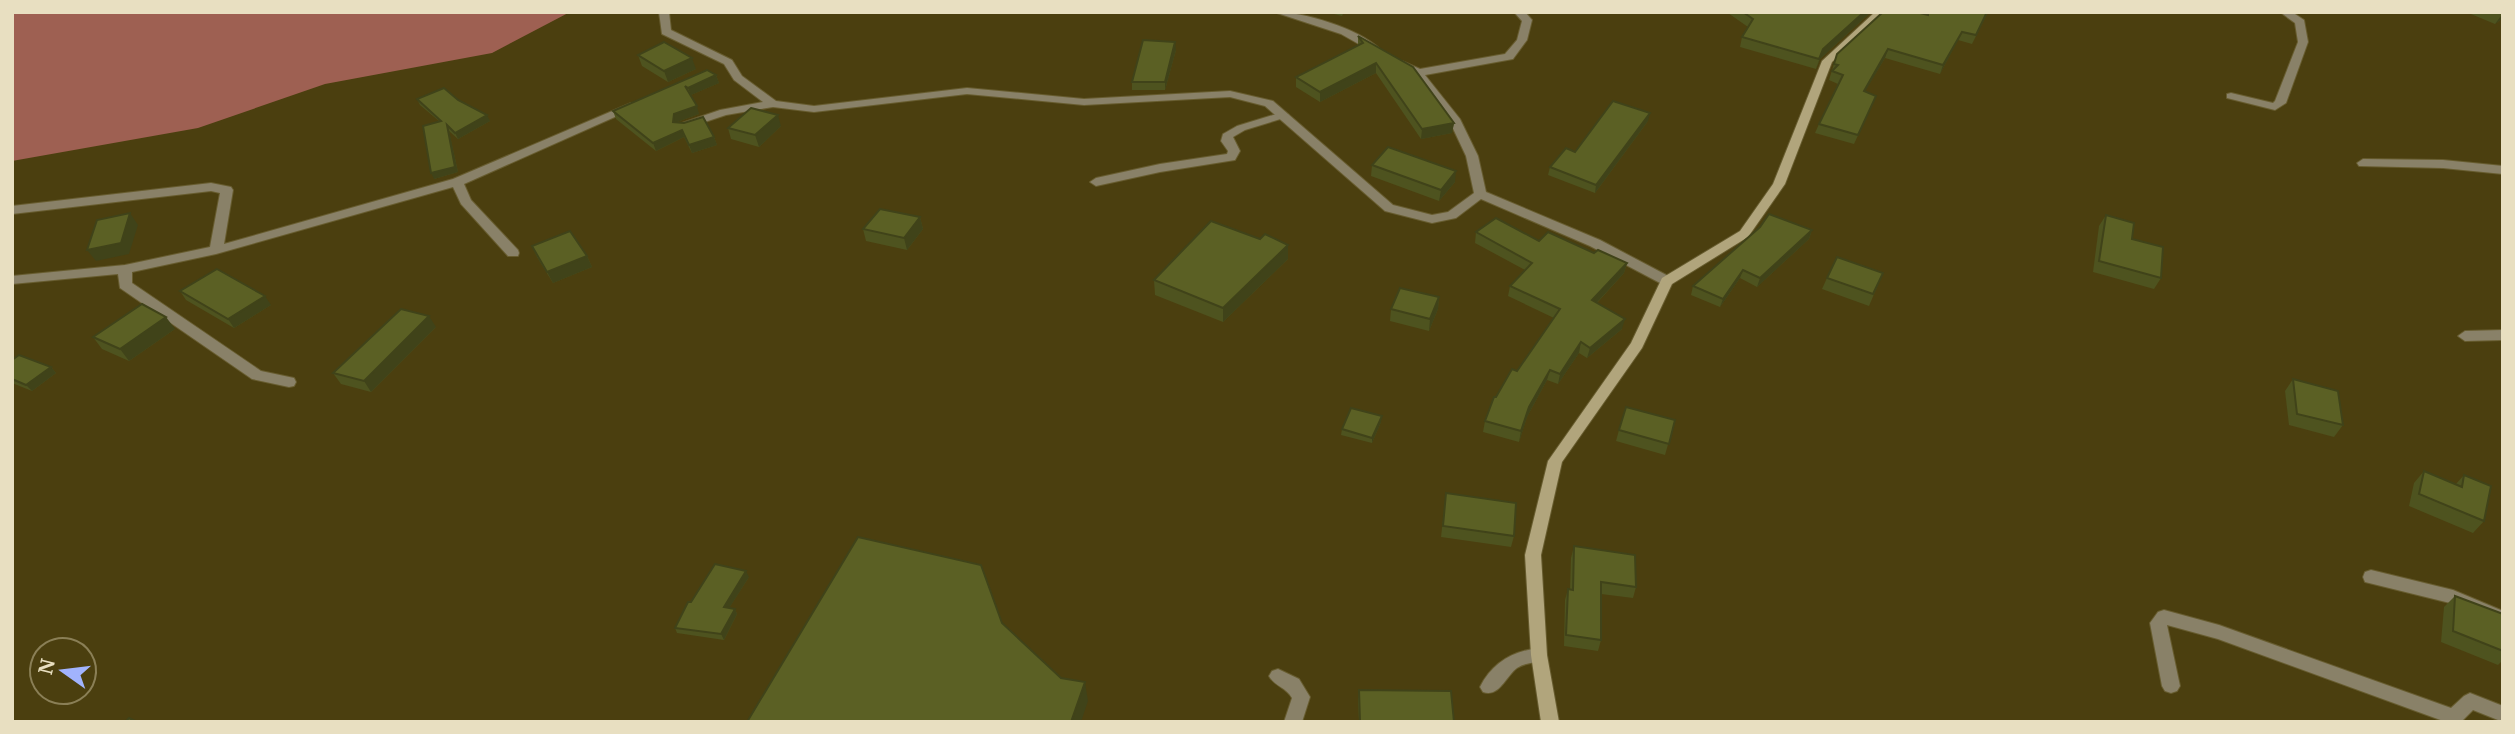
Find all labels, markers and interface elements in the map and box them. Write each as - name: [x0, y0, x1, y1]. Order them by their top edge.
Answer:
- north arrow: [28, 636, 98, 706]
- text: N: [33, 657, 60, 677]

